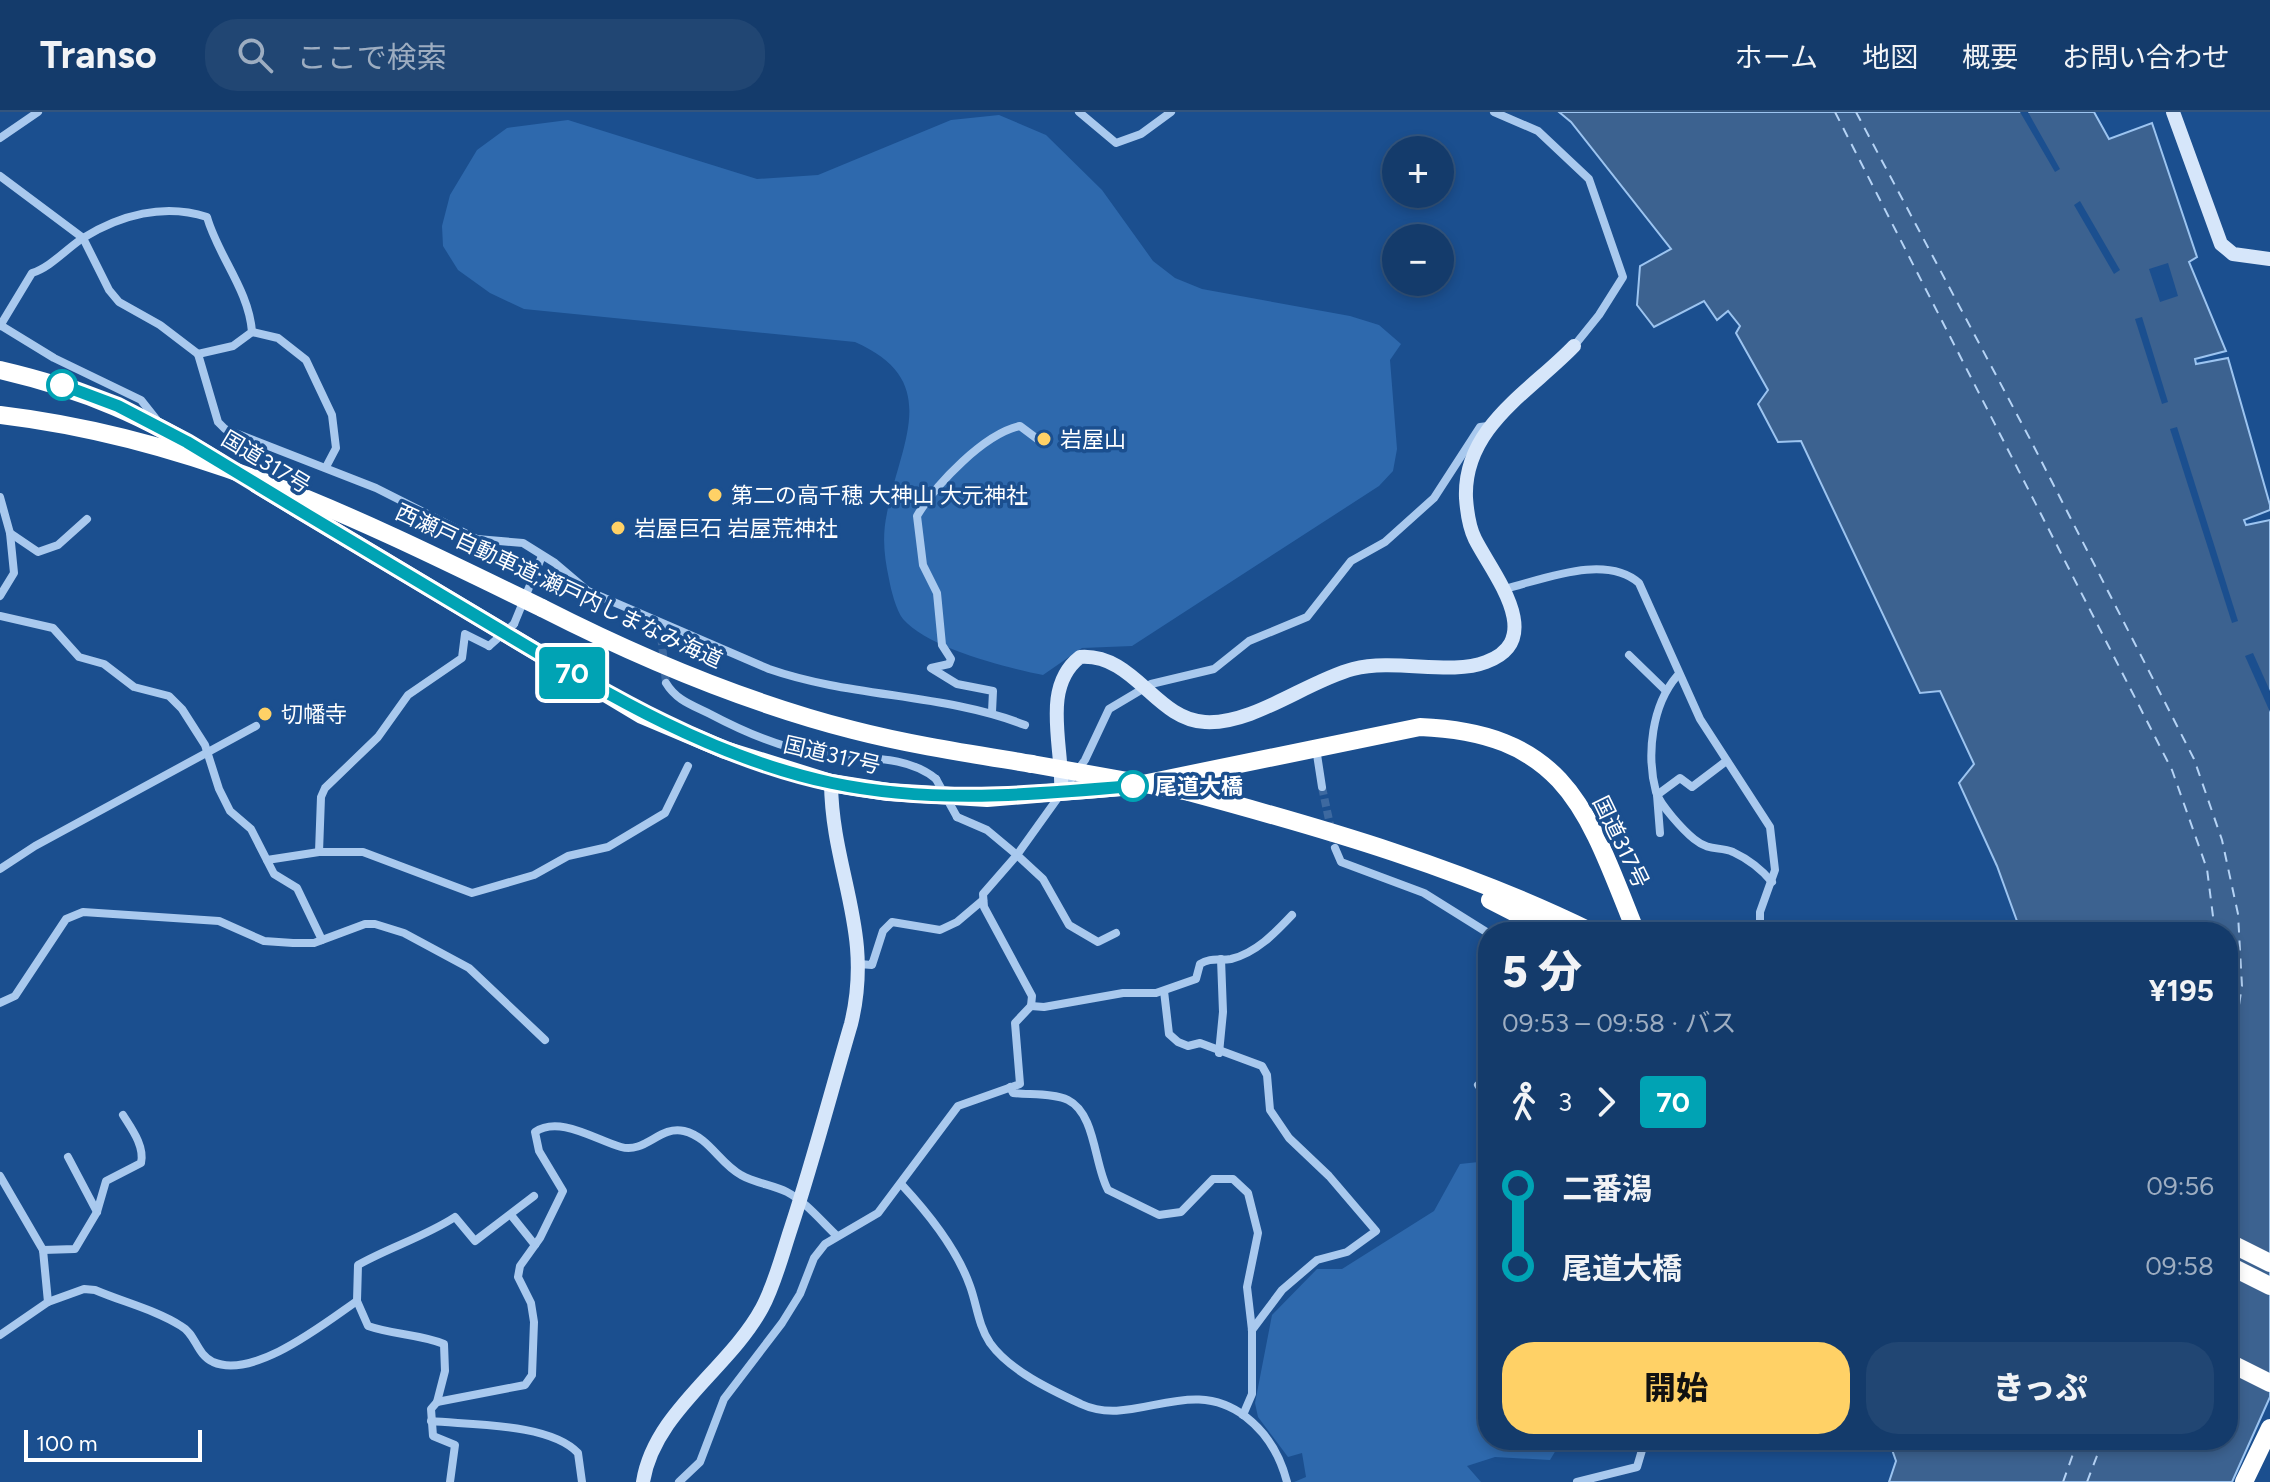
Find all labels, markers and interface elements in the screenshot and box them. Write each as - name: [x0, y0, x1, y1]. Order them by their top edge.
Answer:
- search box: [205, 19, 765, 91]
- text: Transo: [40, 32, 157, 78]
- icon: search: [233, 33, 277, 77]
- text: ここで検索: [297, 39, 447, 76]
- text: ホーム: [1735, 40, 1818, 74]
- text: 地図: [1862, 40, 1918, 74]
- text: 概要: [1962, 40, 2018, 74]
- text: お問い合わせ: [2062, 40, 2230, 74]
- map controls: [1382, 136, 1454, 296]
- button: +: [1382, 136, 1454, 208]
- button: −: [1382, 224, 1454, 296]
- unlabelled marker: [47, 370, 77, 400]
- street label: 国道317号: [217, 425, 315, 499]
- place label: 岩屋山: [1060, 426, 1126, 453]
- marker: 岩屋山: [1035, 430, 1053, 448]
- place label: 第二の高千穂 大神山 大元神社: [731, 482, 1028, 509]
- marker: 第二の高千穂 大神山 大元神社: [706, 486, 724, 504]
- street label: 西瀬戸自動車道;瀬戸内しまなみ海道: [391, 498, 727, 674]
- place label: 岩屋巨石 岩屋荒神社: [634, 515, 837, 542]
- marker: 岩屋巨石 岩屋荒神社: [609, 519, 627, 537]
- line badge: 70: [536, 647, 608, 699]
- text: 70: [555, 656, 589, 690]
- place label: 切幡寺: [281, 701, 347, 728]
- marker: 切幡寺: [256, 705, 274, 723]
- street label: 国道317号: [781, 731, 883, 779]
- marker: 尾道大橋: [1118, 771, 1148, 801]
- place label: 尾道大橋: [1155, 773, 1243, 800]
- street label: 国道317号: [1587, 792, 1655, 892]
- text: 5 分: [1502, 945, 1582, 998]
- text: ¥195: [2149, 972, 2214, 1009]
- text: 09:53 – 09:58 · バス: [1502, 1007, 1737, 1039]
- icon: walk: [1502, 1080, 1546, 1124]
- icon: forward: [1584, 1080, 1628, 1124]
- text: 70: [1656, 1085, 1690, 1119]
- text: 3: [1558, 1086, 1572, 1118]
- text: 二番潟: [1562, 1170, 1652, 1207]
- text: 09:56: [2146, 1170, 2214, 1202]
- text: 尾道大橋: [1562, 1250, 1682, 1287]
- text: 09:58: [2145, 1250, 2214, 1282]
- button: 開始: [1502, 1342, 1850, 1434]
- button: きっぷ: [1866, 1342, 2214, 1434]
- scale bar: [24, 1426, 202, 1462]
- text: 100 m: [36, 1430, 97, 1457]

